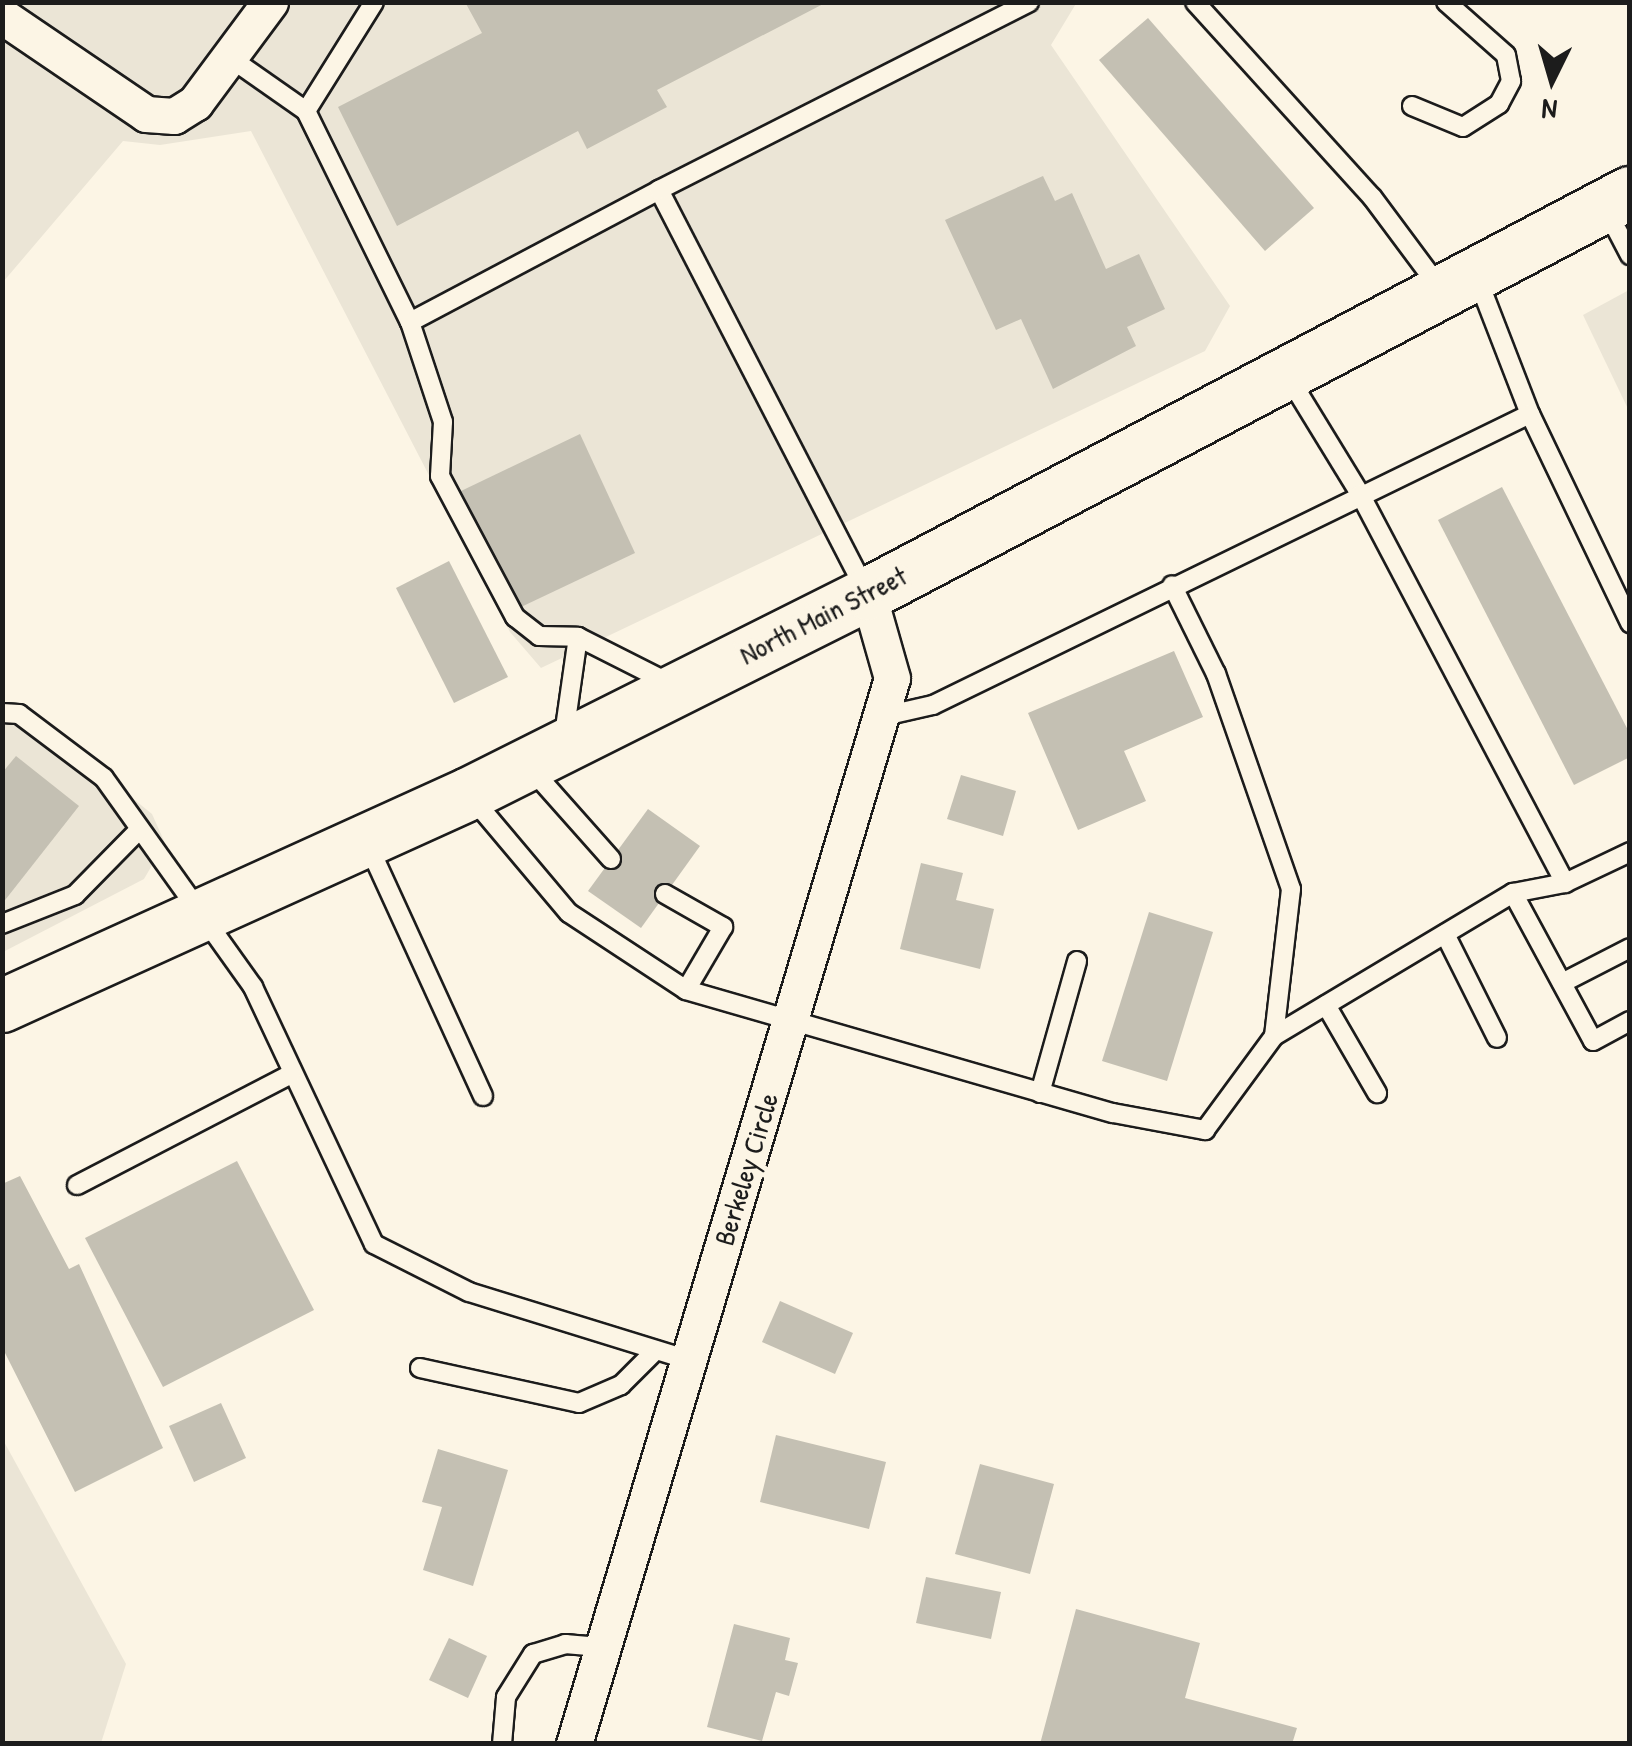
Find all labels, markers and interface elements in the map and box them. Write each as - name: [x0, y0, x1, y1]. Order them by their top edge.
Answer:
- north arrow: [1502, 30, 1602, 130]
- text: N: [1540, 90, 1558, 129]
- street label: North Main Street: [734, 558, 912, 672]
- street label: Berkeley Circle: [707, 1089, 785, 1249]

